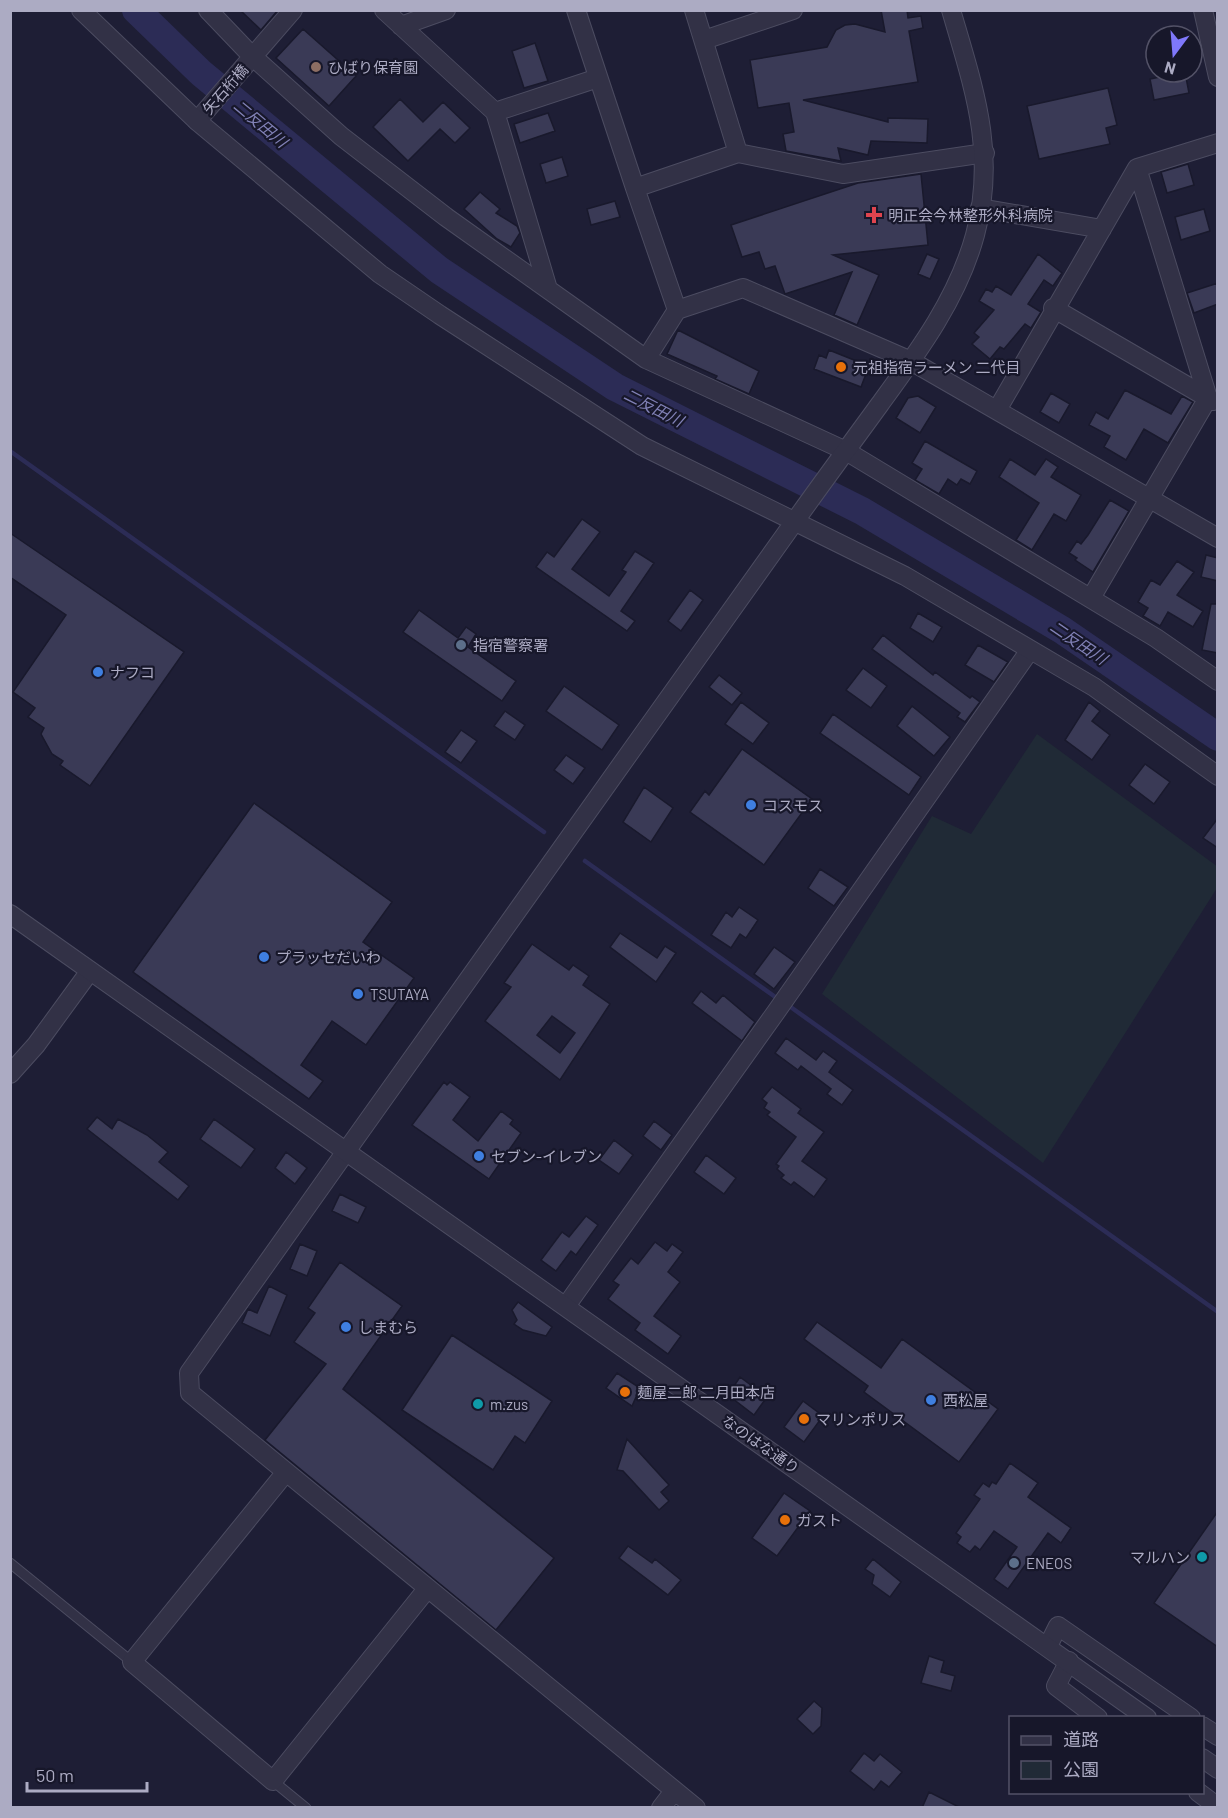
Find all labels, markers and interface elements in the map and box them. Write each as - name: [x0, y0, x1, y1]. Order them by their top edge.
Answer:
- north arrow: [1144, 24, 1204, 84]
- place label: ひばり保育園: [328, 58, 418, 76]
- text: N: [1162, 58, 1177, 79]
- street label: 矢石桁橋: [199, 60, 251, 118]
- marker: ひばり保育園: [309, 60, 323, 74]
- water label: 二反田川: [230, 95, 293, 152]
- marker: 明正会今林整形外科病院: [865, 206, 883, 224]
- place label: 明正会今林整形外科病院: [888, 206, 1053, 224]
- place label: 元祖指宿ラーメン 二代目: [853, 358, 1020, 376]
- marker: 元祖指宿ラーメン 二代目: [834, 360, 848, 374]
- water label: 二反田川: [621, 384, 689, 431]
- water label: 二反田川: [1047, 616, 1112, 669]
- place label: 指宿警察署: [473, 636, 548, 654]
- marker: 指宿警察署: [454, 638, 468, 652]
- place label: ナフコ: [110, 663, 155, 681]
- marker: ナフコ: [91, 665, 105, 679]
- place label: コスモス: [763, 796, 823, 814]
- marker: コスモス: [744, 798, 758, 812]
- place label: プラッセだいわ: [276, 948, 381, 966]
- marker: プラッセだいわ: [257, 950, 271, 964]
- place label: TSUTAYA: [370, 985, 429, 1003]
- marker: TSUTAYA: [351, 987, 365, 1001]
- place label: セブン-イレブン: [491, 1147, 602, 1165]
- marker: セブン-イレブン: [472, 1149, 486, 1163]
- place label: しまむら: [358, 1318, 418, 1336]
- marker: しまむら: [339, 1320, 353, 1334]
- place label: 麺屋二郎 二月田本店: [637, 1383, 775, 1401]
- marker: 麺屋二郎 二月田本店: [618, 1385, 632, 1399]
- place label: 西松屋: [943, 1391, 988, 1409]
- marker: 西松屋: [924, 1393, 938, 1407]
- place label: m.zus: [490, 1395, 528, 1413]
- marker: m.zus: [471, 1397, 485, 1411]
- place label: マリンポリス: [816, 1410, 906, 1428]
- street label: なのはな通り: [719, 1411, 803, 1477]
- marker: マリンポリス: [797, 1412, 811, 1426]
- place label: ガスト: [797, 1511, 842, 1529]
- marker: ガスト: [778, 1513, 792, 1527]
- place label: マルハン: [1130, 1548, 1190, 1566]
- marker: マルハン: [1195, 1550, 1209, 1564]
- place label: ENEOS: [1026, 1554, 1072, 1572]
- marker: ENEOS: [1007, 1556, 1021, 1570]
- legend: [1009, 1716, 1204, 1794]
- text: 道路: [1063, 1728, 1099, 1750]
- scale bar: [27, 1755, 147, 1793]
- text: 公園: [1063, 1758, 1099, 1780]
- text: 50 m: [36, 1764, 74, 1786]

